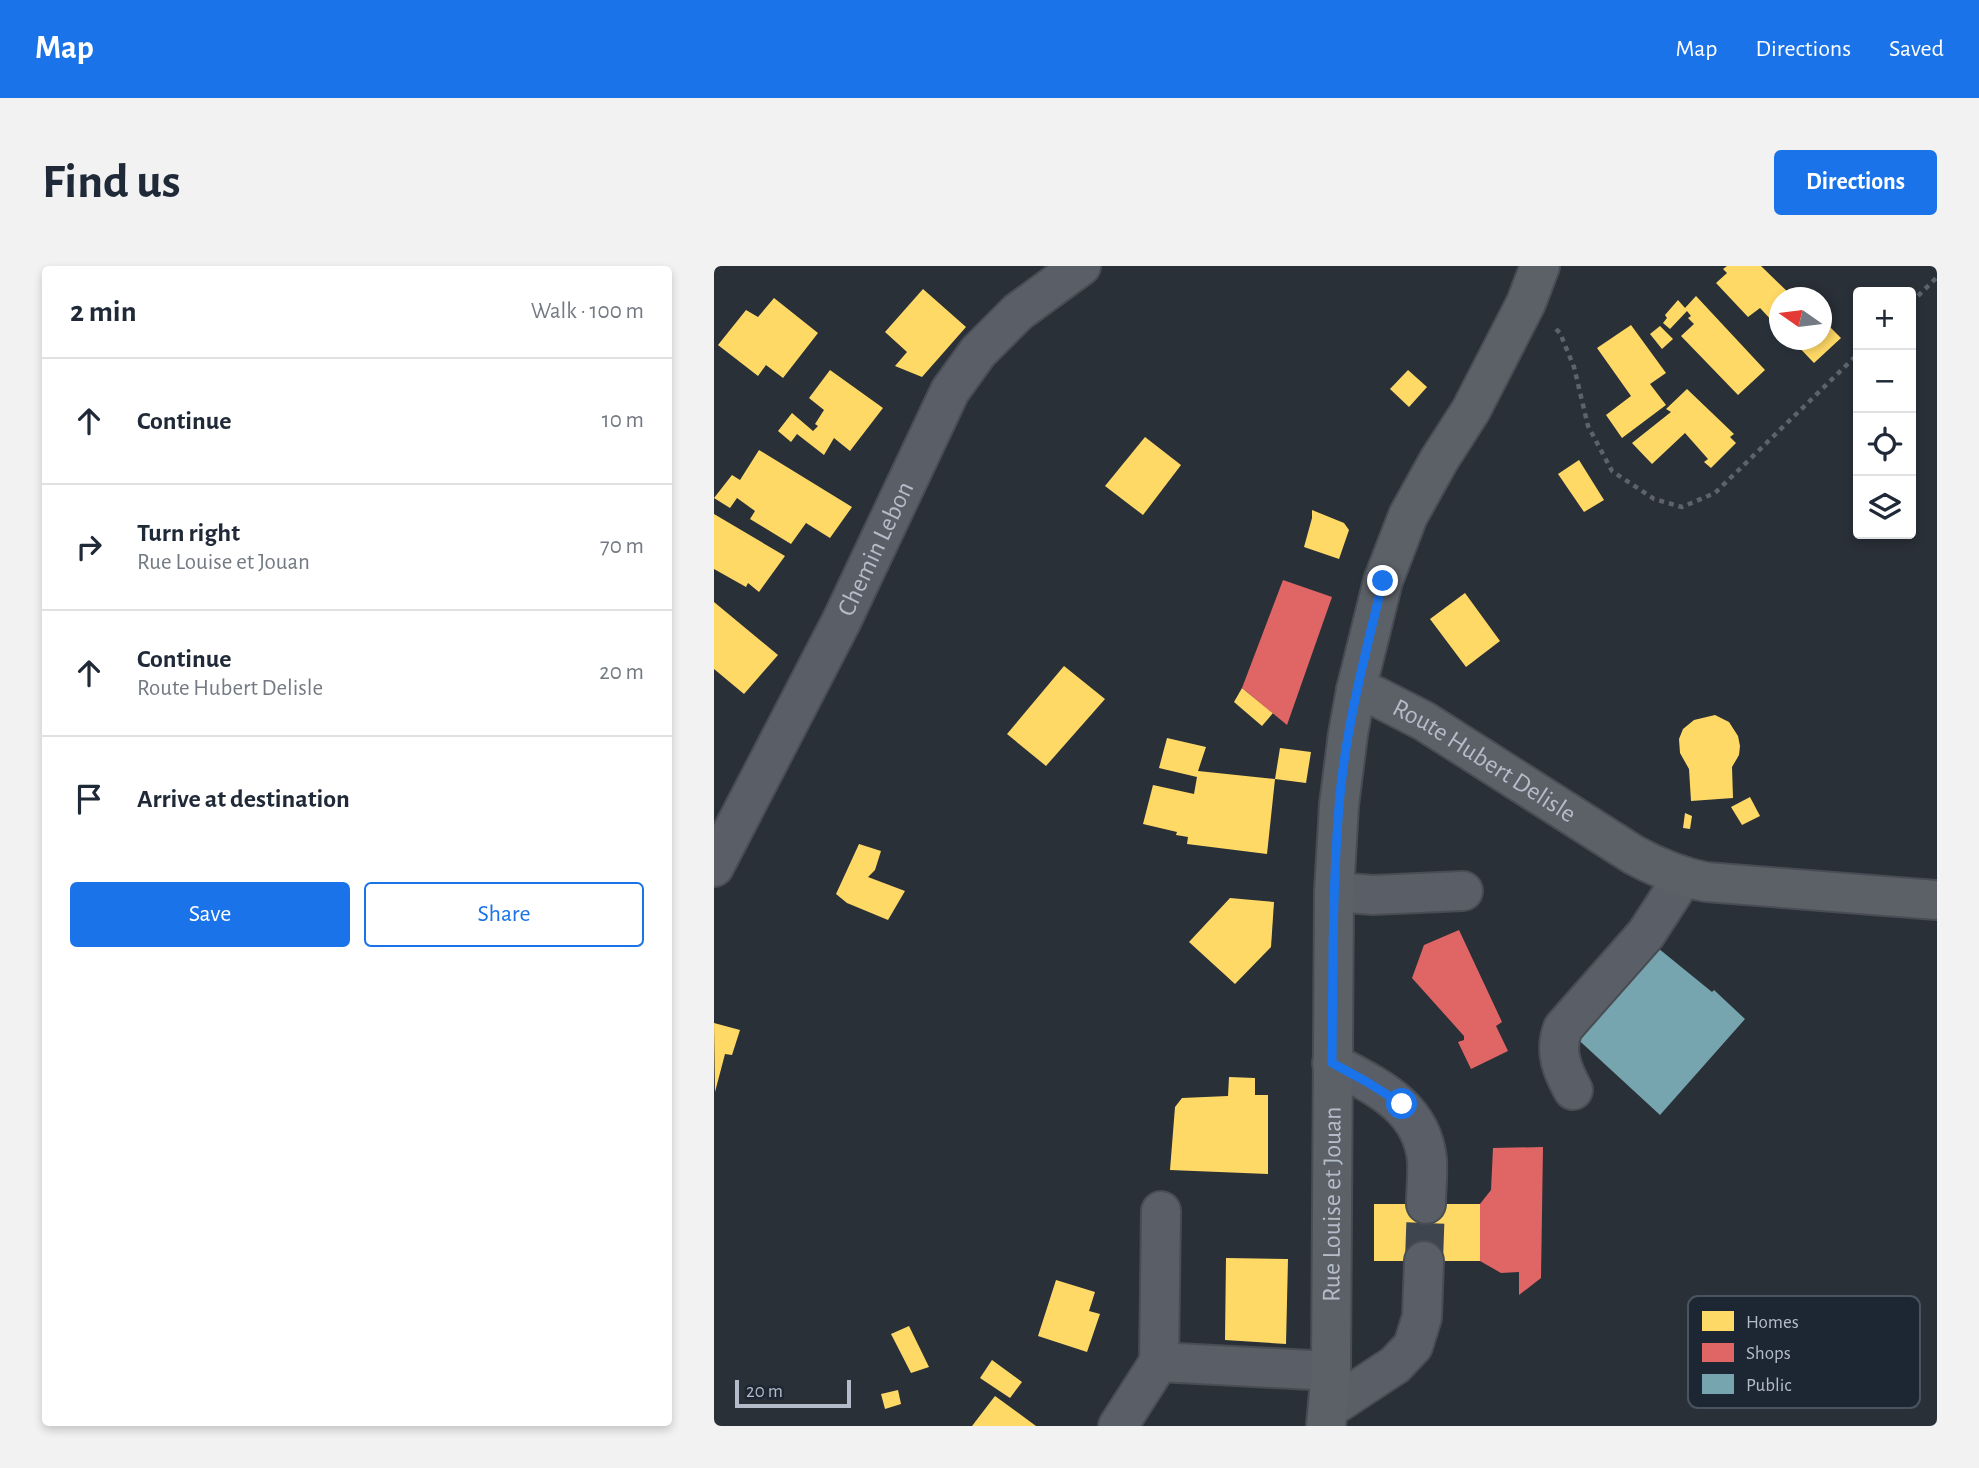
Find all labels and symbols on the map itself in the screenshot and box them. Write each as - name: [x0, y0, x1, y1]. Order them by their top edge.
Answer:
- north arrow: [1769, 287, 1832, 350]
- street label: Chemin Lebon: [833, 477, 918, 620]
- route end: [1367, 565, 1398, 596]
- street label: Route Hubert Delisle: [1389, 694, 1580, 827]
- route start: [1386, 1088, 1417, 1119]
- street label: Rue Louise et Jouan: [1318, 1106, 1346, 1302]
- legend: [1688, 1296, 1920, 1408]
- text: Homes: [1746, 1313, 1799, 1332]
- text: Shops: [1746, 1344, 1791, 1363]
- text: Public: [1746, 1376, 1792, 1395]
- scale bar: [735, 1377, 850, 1409]

